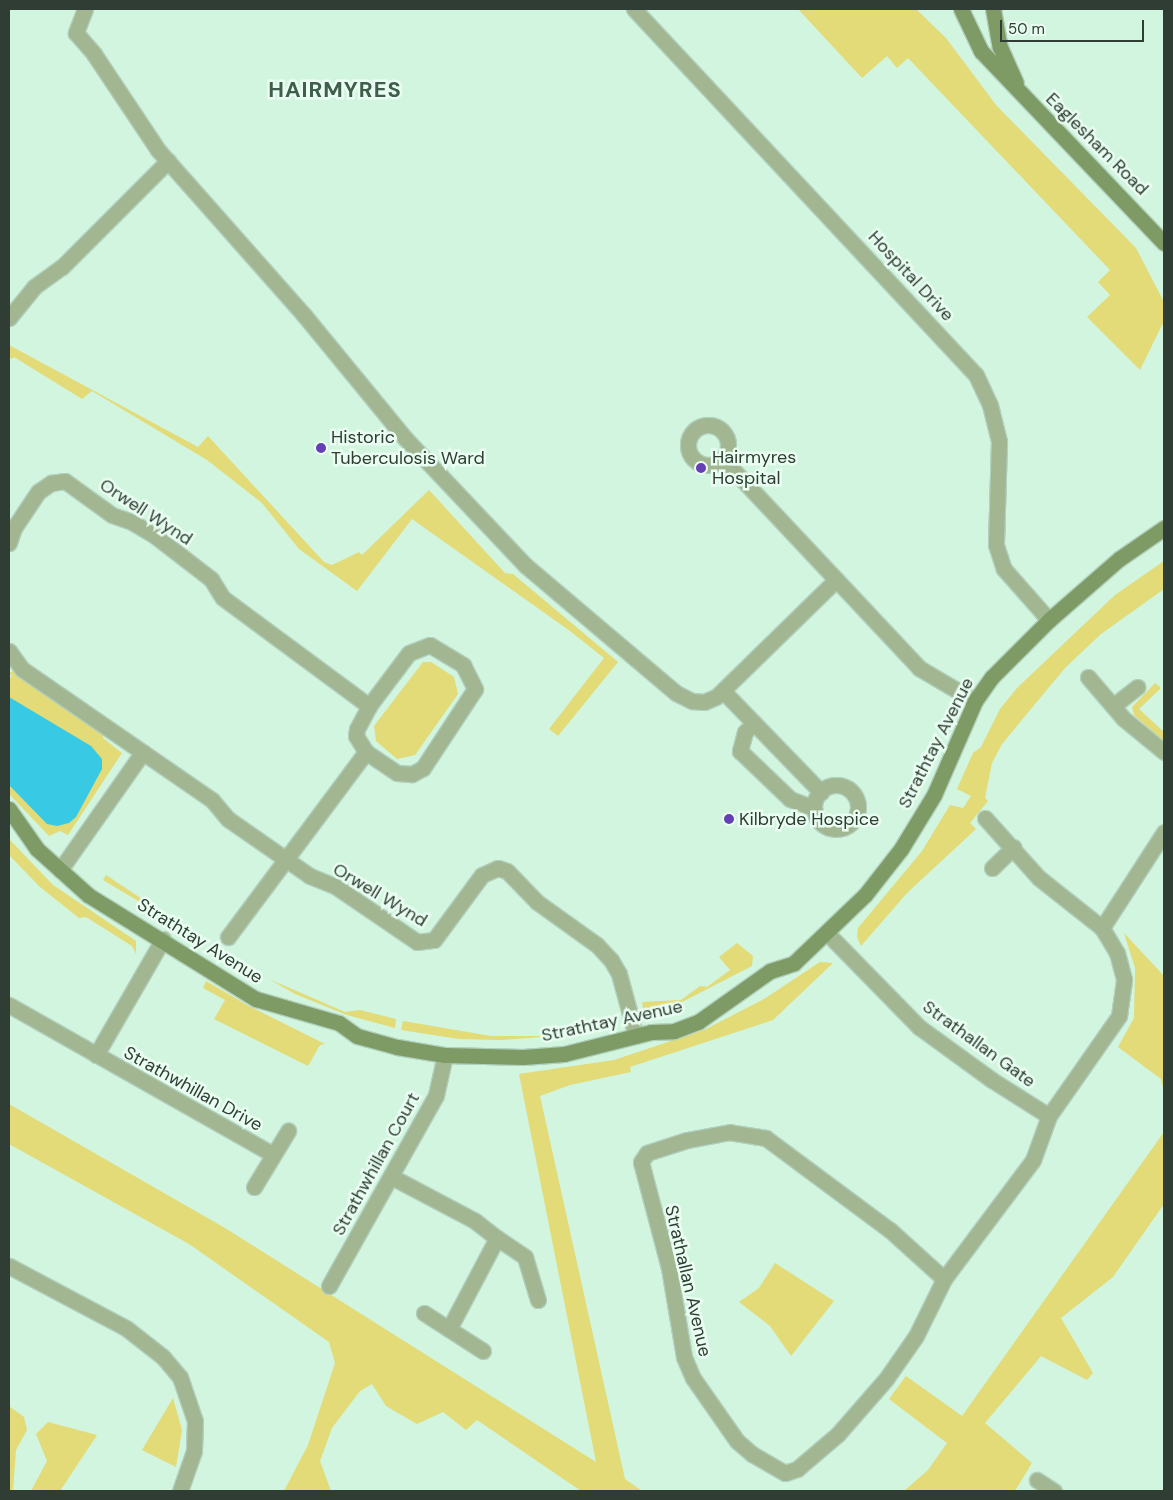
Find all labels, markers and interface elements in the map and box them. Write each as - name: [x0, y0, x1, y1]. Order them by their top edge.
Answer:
- scale bar: [1003, 10, 1147, 42]
- text: 50 m: [1008, 19, 1045, 39]
- district label: HAIRMYRES: [267, 77, 403, 103]
- street label: Eaglesham Road: [1041, 88, 1153, 200]
- street label: Hospital Drive: [864, 226, 958, 326]
- place label: Historic Tuberculosis Ward: [331, 427, 485, 469]
- marker: Historic Tuberculosis Ward: [315, 442, 327, 454]
- place label: Hairmyres Hospital: [712, 447, 796, 489]
- marker: Hairmyres Hospital: [694, 461, 708, 475]
- street label: Orwell Wynd: [96, 474, 196, 550]
- street label: Strathtay Avenue: [894, 674, 978, 812]
- place label: Kilbryde Hospice: [739, 808, 879, 830]
- marker: Kilbryde Hospice: [723, 813, 735, 825]
- street label: Orwell Wynd: [329, 858, 431, 932]
- street label: Strathtay Avenue: [133, 894, 267, 988]
- street label: Strathtay Avenue: [540, 996, 684, 1046]
- street label: Strathallan Gate: [918, 996, 1040, 1092]
- street label: Strathwhillan Drive: [120, 1042, 266, 1136]
- street label: Strathwhillan Court: [328, 1089, 424, 1239]
- street label: Strathallan Avenue: [660, 1203, 716, 1359]

